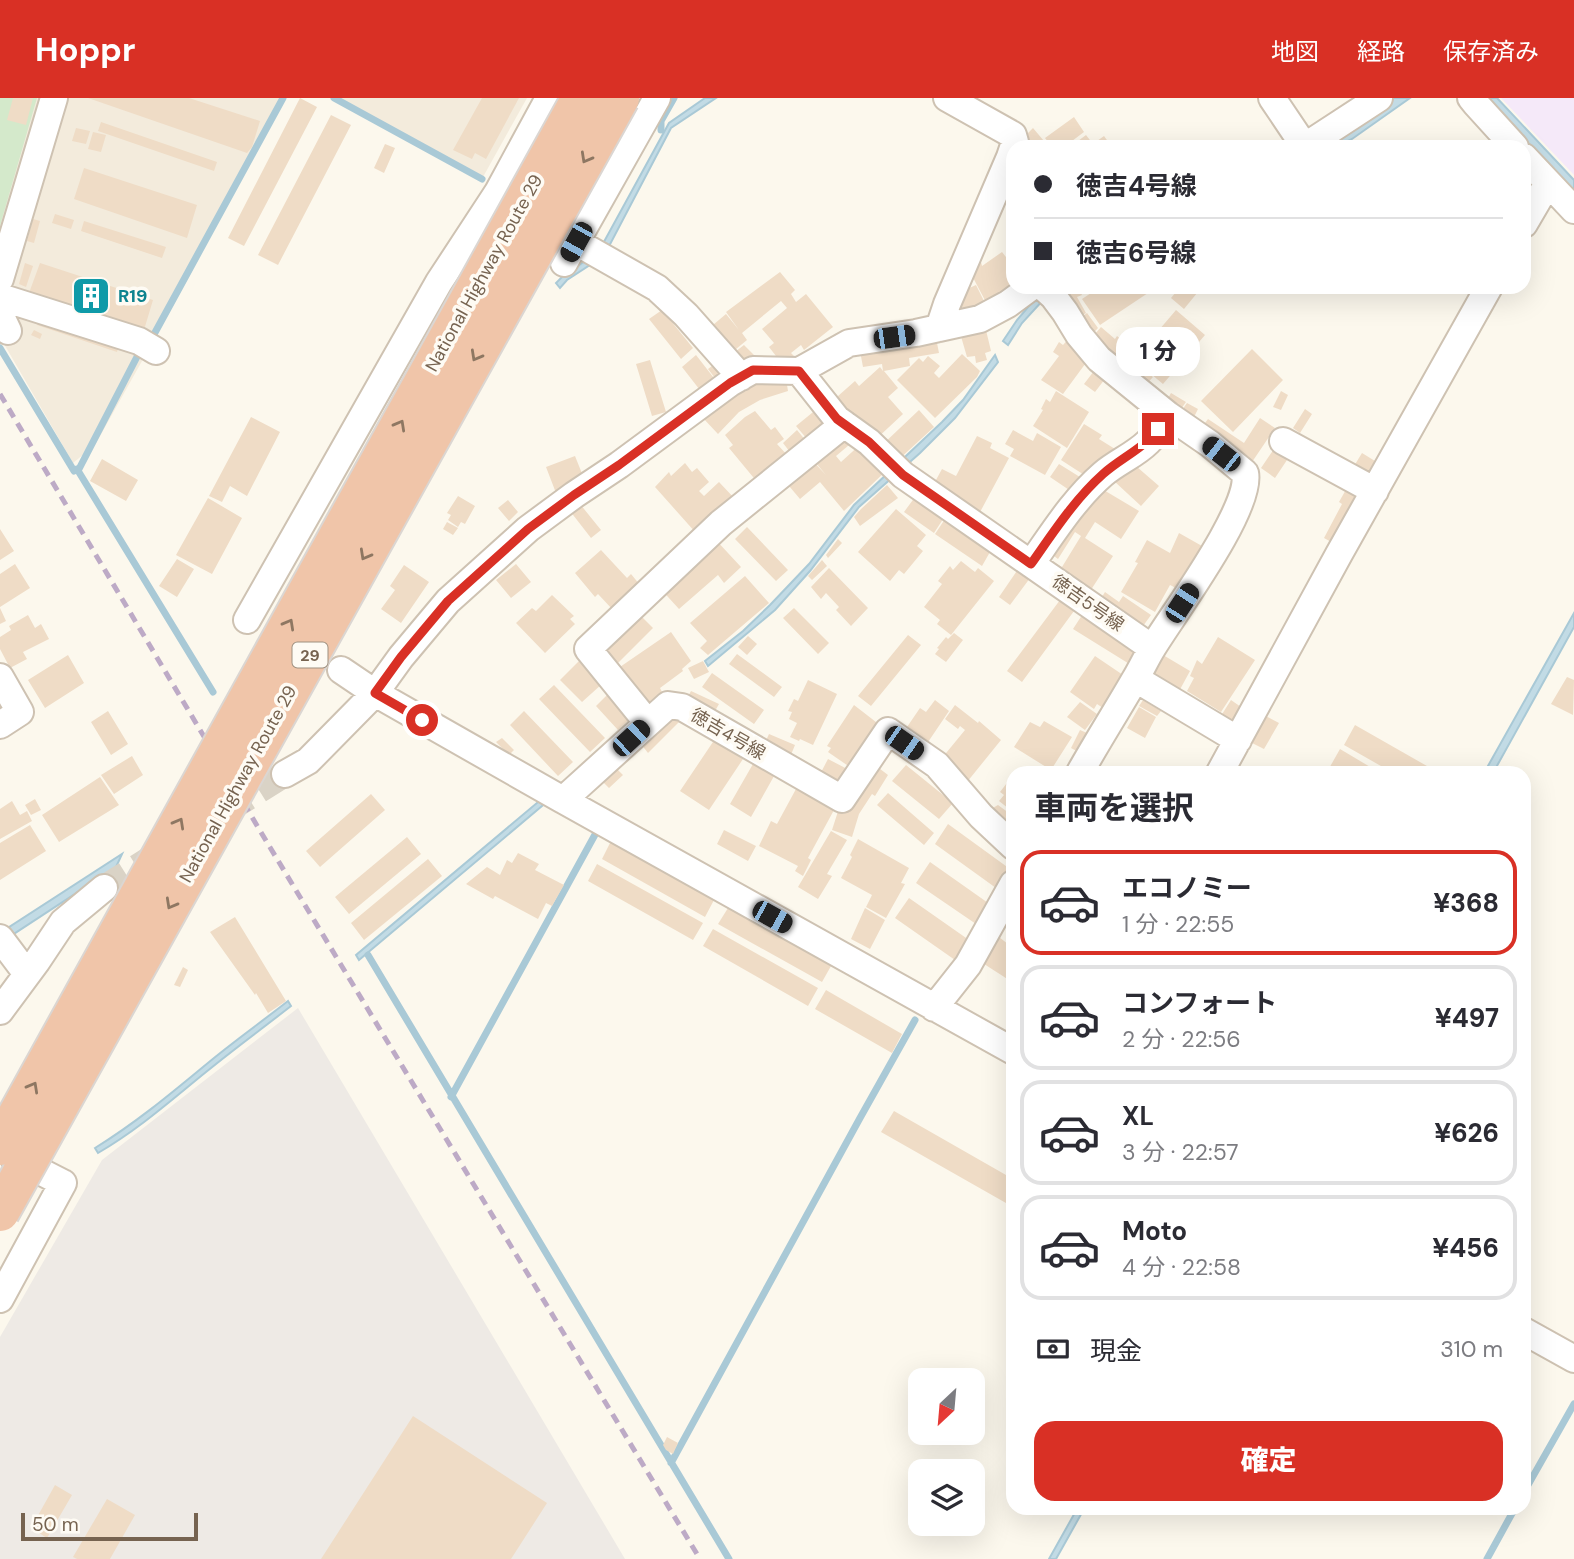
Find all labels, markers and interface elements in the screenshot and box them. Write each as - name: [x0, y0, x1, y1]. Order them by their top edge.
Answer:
- text: Hoppr: [35, 28, 135, 71]
- text: 地図: [1271, 36, 1319, 67]
- text: 経路: [1357, 36, 1405, 67]
- text: 保存済み: [1443, 36, 1539, 67]
- one-way arrow: [581, 150, 594, 163]
- text: 徳吉4号線: [1076, 169, 1197, 203]
- street label: National Highway Route 29: [420, 170, 548, 376]
- car: [557, 219, 596, 265]
- text: 徳吉6号線: [1076, 236, 1196, 270]
- building icon: R19: [70, 275, 112, 317]
- place label: R19: [118, 284, 147, 308]
- car: [872, 324, 917, 350]
- callout: 1 分: [1116, 328, 1200, 376]
- text: 1 分: [1140, 336, 1176, 366]
- one-way arrow: [471, 349, 484, 362]
- route end: [1142, 413, 1174, 445]
- one-way arrow: [391, 420, 405, 433]
- car: [1198, 433, 1245, 475]
- one-way arrow: [360, 548, 373, 561]
- street label: 徳吉5号線: [1047, 569, 1129, 637]
- car: [1162, 580, 1203, 626]
- one-way arrow: [281, 619, 294, 632]
- road number: 29: [292, 642, 328, 668]
- street label: National Highway Route 29: [174, 681, 302, 887]
- street label: 徳吉4号線: [686, 703, 770, 765]
- route start: [406, 704, 438, 736]
- car: [609, 716, 654, 760]
- car: [881, 722, 928, 764]
- text: 車両を選択: [1034, 787, 1194, 829]
- one-way arrow: [171, 818, 184, 831]
- icon: car: [1038, 871, 1101, 934]
- text: エコノミー: [1122, 871, 1252, 905]
- text: ¥368: [1433, 886, 1499, 920]
- one-way arrow: [166, 897, 179, 909]
- car: [749, 898, 796, 936]
- text: 1 分 · 22:55: [1122, 909, 1234, 939]
- icon: car: [1038, 986, 1101, 1049]
- text: コンフォート: [1122, 986, 1277, 1020]
- text: ¥497: [1435, 1001, 1499, 1035]
- text: 2 分 · 22:56: [1122, 1024, 1241, 1054]
- one-way arrow: [25, 1081, 38, 1094]
- text: XL: [1122, 1099, 1154, 1133]
- icon: car: [1038, 1101, 1101, 1164]
- text: ¥626: [1434, 1116, 1499, 1150]
- text: 3 分 · 22:57: [1122, 1137, 1239, 1167]
- text: Moto: [1122, 1214, 1187, 1248]
- icon: car: [1038, 1216, 1101, 1279]
- text: ¥456: [1432, 1231, 1499, 1265]
- text: 4 分 · 22:58: [1122, 1252, 1241, 1282]
- icon: cash: [1034, 1330, 1072, 1368]
- text: 現金: [1090, 1334, 1142, 1368]
- text: 310 m: [1440, 1334, 1503, 1364]
- north arrow: [908, 1368, 985, 1446]
- map controls: [908, 1368, 985, 1536]
- button: 確定: [1034, 1421, 1503, 1501]
- button: layers: [908, 1459, 985, 1536]
- scale bar: [21, 1510, 198, 1542]
- text: 50 m: [32, 1512, 79, 1537]

